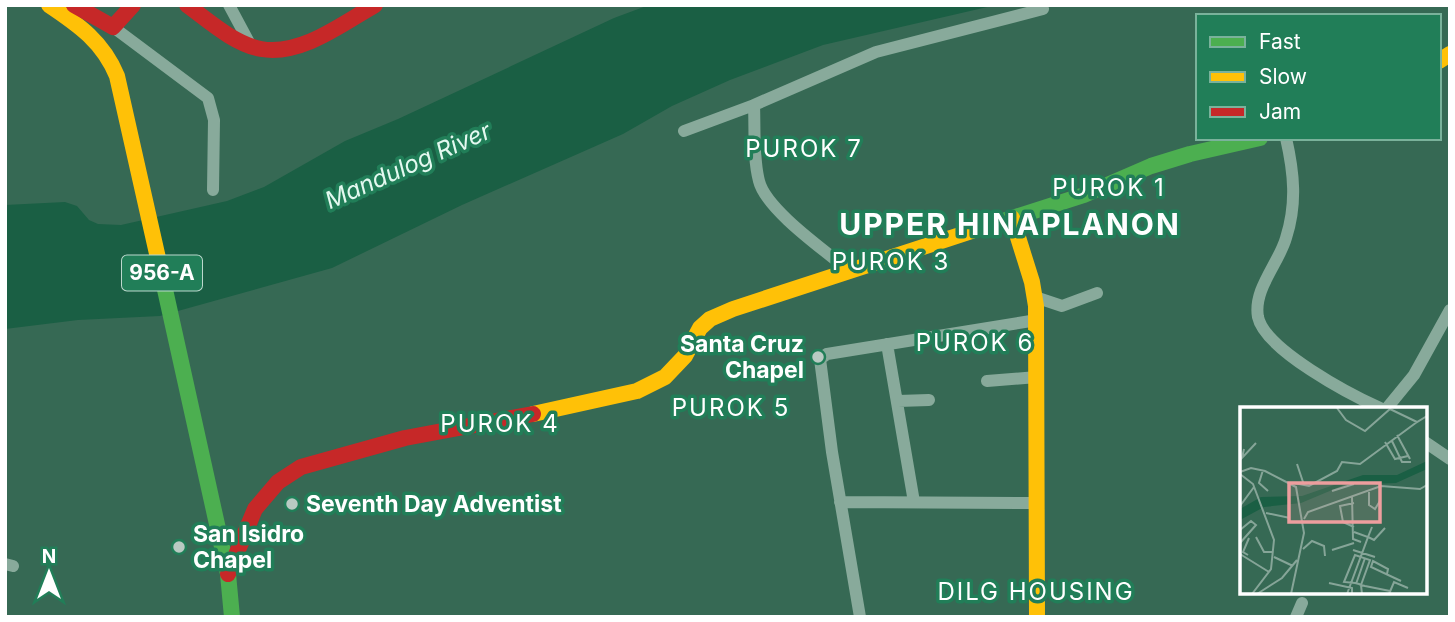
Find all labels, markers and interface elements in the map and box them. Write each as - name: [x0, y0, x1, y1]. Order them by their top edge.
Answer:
- legend: [1196, 14, 1441, 140]
- text: Fast: [1259, 29, 1301, 54]
- text: Slow: [1259, 64, 1307, 89]
- text: Jam: [1259, 99, 1301, 124]
- water label: Mandulog River: [320, 116, 496, 215]
- district label: PUROK 7: [745, 134, 863, 163]
- district label: PUROK 1: [1052, 173, 1166, 202]
- district label: UPPER HINAPLANON: [839, 206, 1181, 242]
- district label: PUROK 3: [832, 247, 950, 276]
- road number: 956-A: [122, 256, 202, 290]
- district label: PUROK 6: [916, 328, 1034, 357]
- place label: Santa Cruz Chapel: [680, 330, 804, 384]
- marker: Santa Cruz Chapel: [810, 349, 826, 365]
- district label: PUROK 5: [672, 393, 790, 422]
- inset map: [1240, 407, 1427, 594]
- district label: PUROK 4: [440, 409, 560, 438]
- place label: Seventh Day Adventist: [306, 490, 562, 518]
- marker: Seventh Day Adventist: [284, 496, 300, 512]
- place label: San Isidro Chapel: [193, 520, 304, 574]
- north arrow: [14, 538, 84, 608]
- marker: San Isidro Chapel: [171, 539, 187, 555]
- text: N: [42, 545, 56, 568]
- district label: DILG HOUSING: [937, 577, 1135, 606]

